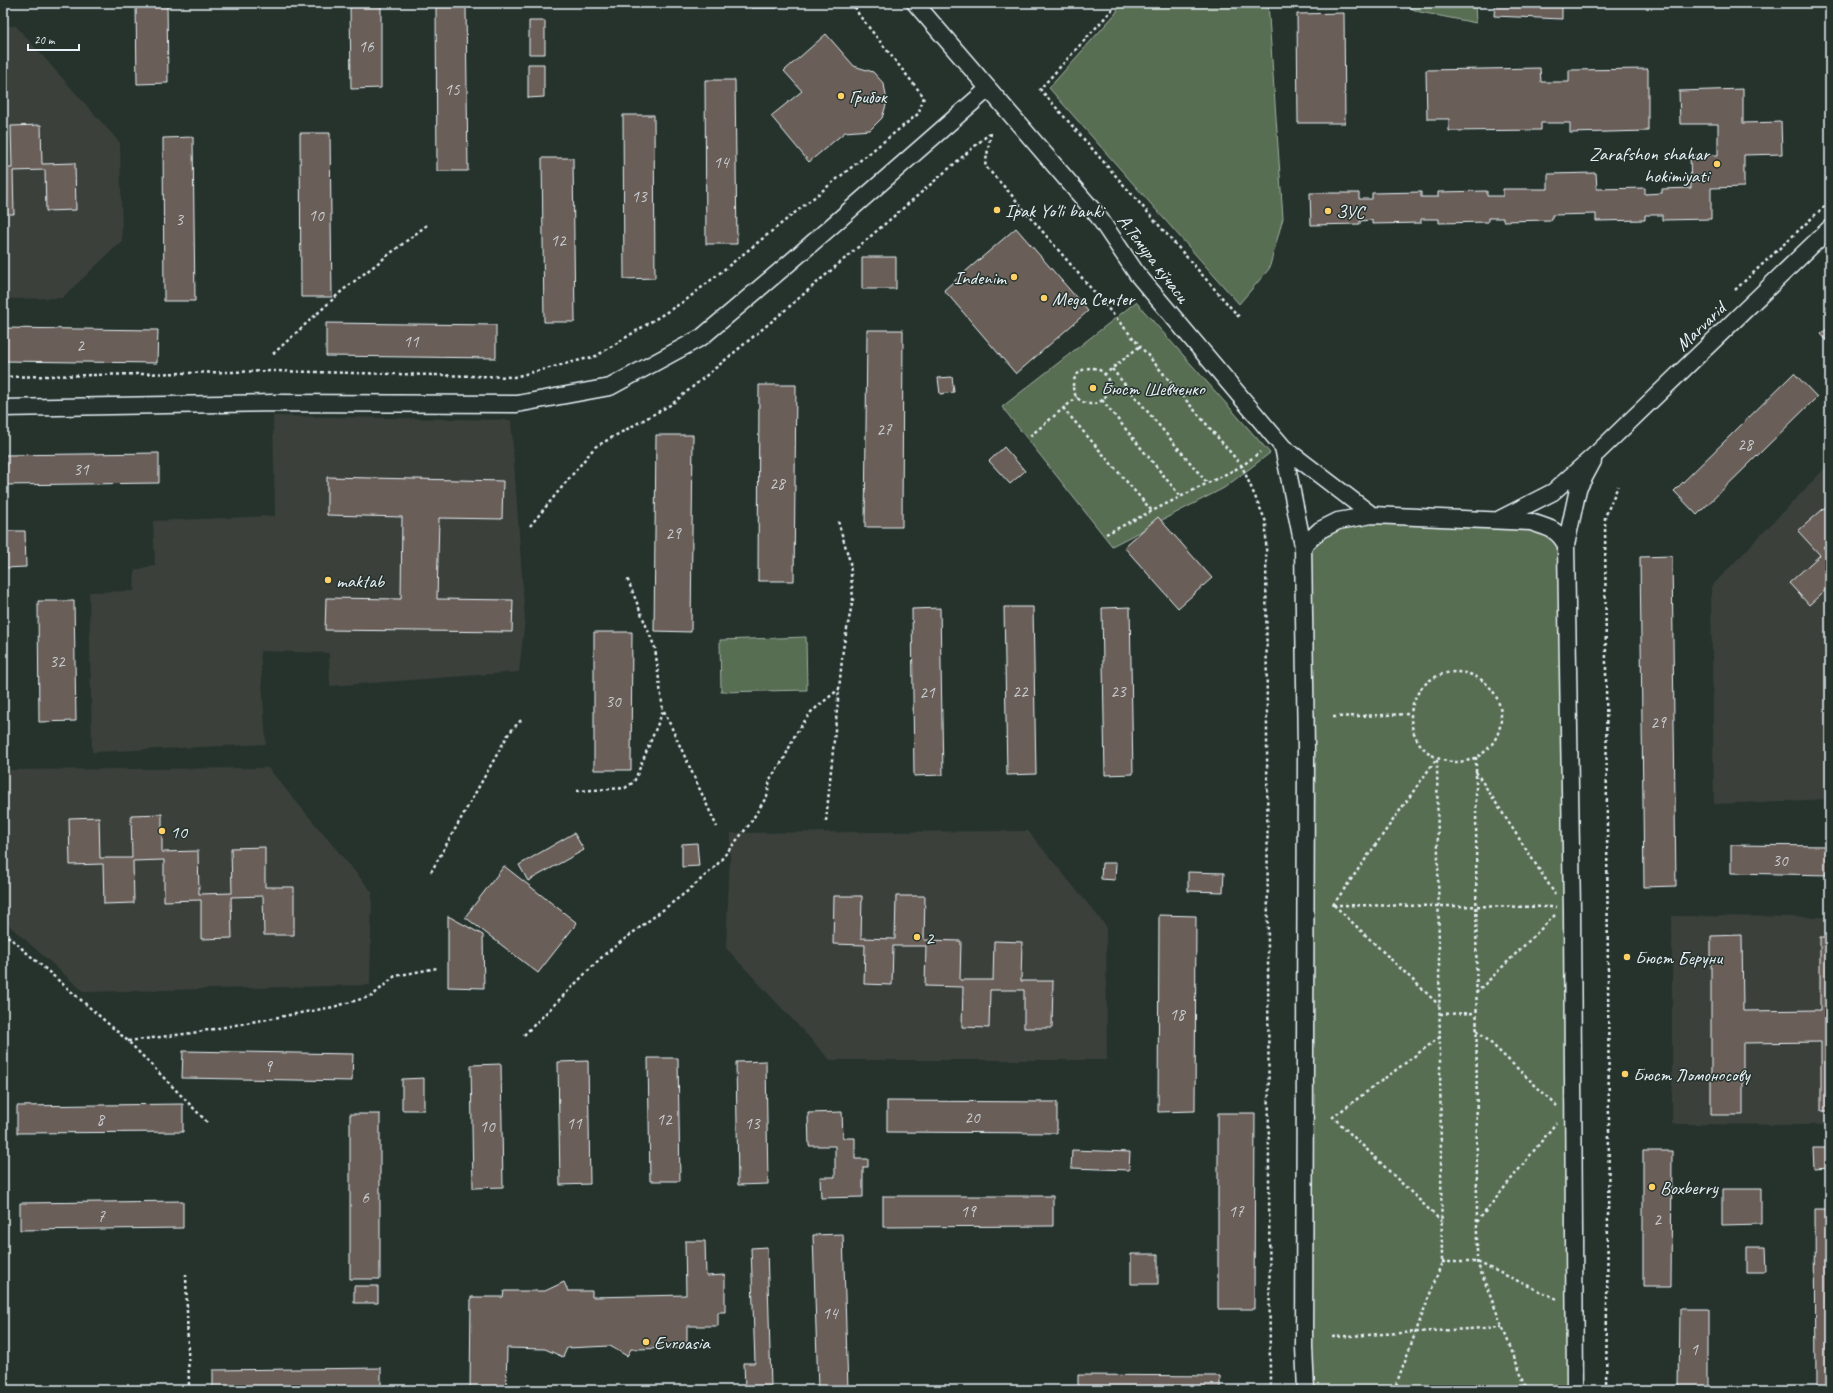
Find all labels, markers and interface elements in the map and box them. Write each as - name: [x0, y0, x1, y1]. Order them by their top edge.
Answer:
- scale bar: [28, 26, 79, 52]
- text: 20 m: [34, 32, 56, 48]
- house number: 16: [358, 36, 375, 57]
- house number: 15: [444, 79, 461, 100]
- place label: Грибок: [849, 85, 888, 109]
- marker: Грибок: [836, 91, 846, 101]
- place label: Zarafshon shahar hokimiyati: [1589, 142, 1711, 188]
- house number: 14: [713, 152, 731, 173]
- marker: Zarafshon shahar hokimiyati: [1712, 159, 1722, 169]
- house number: 13: [631, 186, 648, 207]
- place label: Ipak Yo'li banki: [1005, 199, 1106, 223]
- place label: ЗУС: [1336, 200, 1367, 224]
- house number: 10: [308, 205, 325, 226]
- marker: Ipak Yo'li banki: [992, 205, 1002, 215]
- marker: ЗУС: [1323, 206, 1333, 216]
- house number: 3: [175, 209, 184, 230]
- street label: А.Темура кўчаси: [1112, 209, 1195, 309]
- house number: 12: [550, 230, 567, 251]
- place label: Indenim: [954, 266, 1008, 290]
- marker: Indenim: [1009, 272, 1019, 282]
- place label: Mega Center: [1052, 287, 1136, 311]
- marker: Mega Center: [1039, 293, 1049, 303]
- street label: Marvarid: [1671, 295, 1733, 356]
- house number: 11: [403, 331, 420, 352]
- house number: 2: [76, 335, 85, 356]
- place label: Бюст Шевченко: [1101, 377, 1206, 401]
- marker: Бюст Шевченко: [1088, 383, 1098, 393]
- house number: 27: [876, 419, 893, 440]
- house number: 28: [1737, 434, 1755, 455]
- house number: 31: [73, 459, 90, 480]
- house number: 28: [769, 473, 787, 494]
- house number: 29: [665, 523, 682, 544]
- place label: maktab: [336, 569, 386, 593]
- marker: maktab: [323, 575, 333, 585]
- house number: 32: [49, 651, 66, 672]
- house number: 22: [1012, 681, 1029, 702]
- house number: 23: [1110, 681, 1127, 702]
- house number: 21: [919, 682, 936, 703]
- house number: 30: [605, 691, 622, 712]
- house number: 29: [1650, 712, 1667, 733]
- place label: 10: [170, 820, 189, 844]
- marker: 10: [157, 826, 167, 836]
- house number: 30: [1772, 850, 1789, 871]
- place label: 2: [925, 926, 935, 950]
- marker: 2: [912, 932, 922, 942]
- place label: Бюст Беруни: [1635, 946, 1723, 970]
- marker: Бюст Беруни: [1622, 952, 1632, 962]
- house number: 18: [1169, 1004, 1187, 1025]
- house number: 9: [264, 1056, 273, 1077]
- place label: Бюст Ломоносову: [1633, 1063, 1751, 1087]
- marker: Бюст Ломоносову: [1620, 1069, 1630, 1079]
- house number: 20: [964, 1107, 981, 1128]
- house number: 8: [96, 1109, 106, 1130]
- house number: 12: [656, 1109, 673, 1130]
- house number: 11: [566, 1113, 583, 1134]
- house number: 13: [744, 1113, 761, 1134]
- house number: 10: [479, 1116, 496, 1137]
- place label: Boxberry: [1660, 1176, 1719, 1200]
- marker: Boxberry: [1647, 1182, 1657, 1192]
- house number: 6: [361, 1187, 370, 1208]
- house number: 19: [960, 1201, 977, 1222]
- house number: 17: [1228, 1201, 1245, 1222]
- house number: 7: [97, 1206, 106, 1227]
- house number: 2: [1653, 1209, 1662, 1230]
- house number: 14: [822, 1303, 840, 1324]
- place label: Evroasia: [654, 1331, 711, 1355]
- marker: Evroasia: [641, 1337, 651, 1347]
- house number: 1: [1690, 1339, 1699, 1360]

